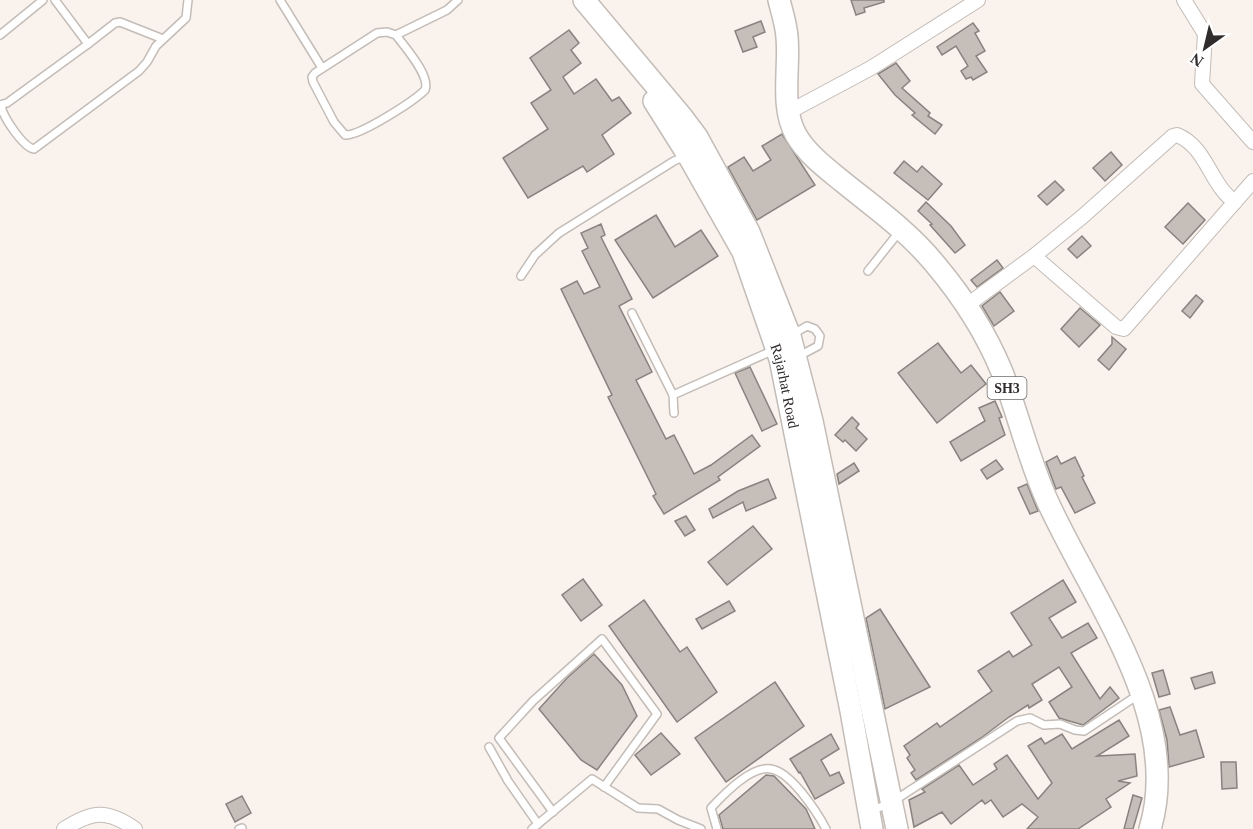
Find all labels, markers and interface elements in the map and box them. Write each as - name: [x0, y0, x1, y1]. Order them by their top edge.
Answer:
- north arrow: [1175, 18, 1235, 78]
- text: N: [1187, 49, 1206, 70]
- street label: Rajarhat Road: [767, 342, 802, 430]
- road number: SH3: [988, 377, 1026, 399]

